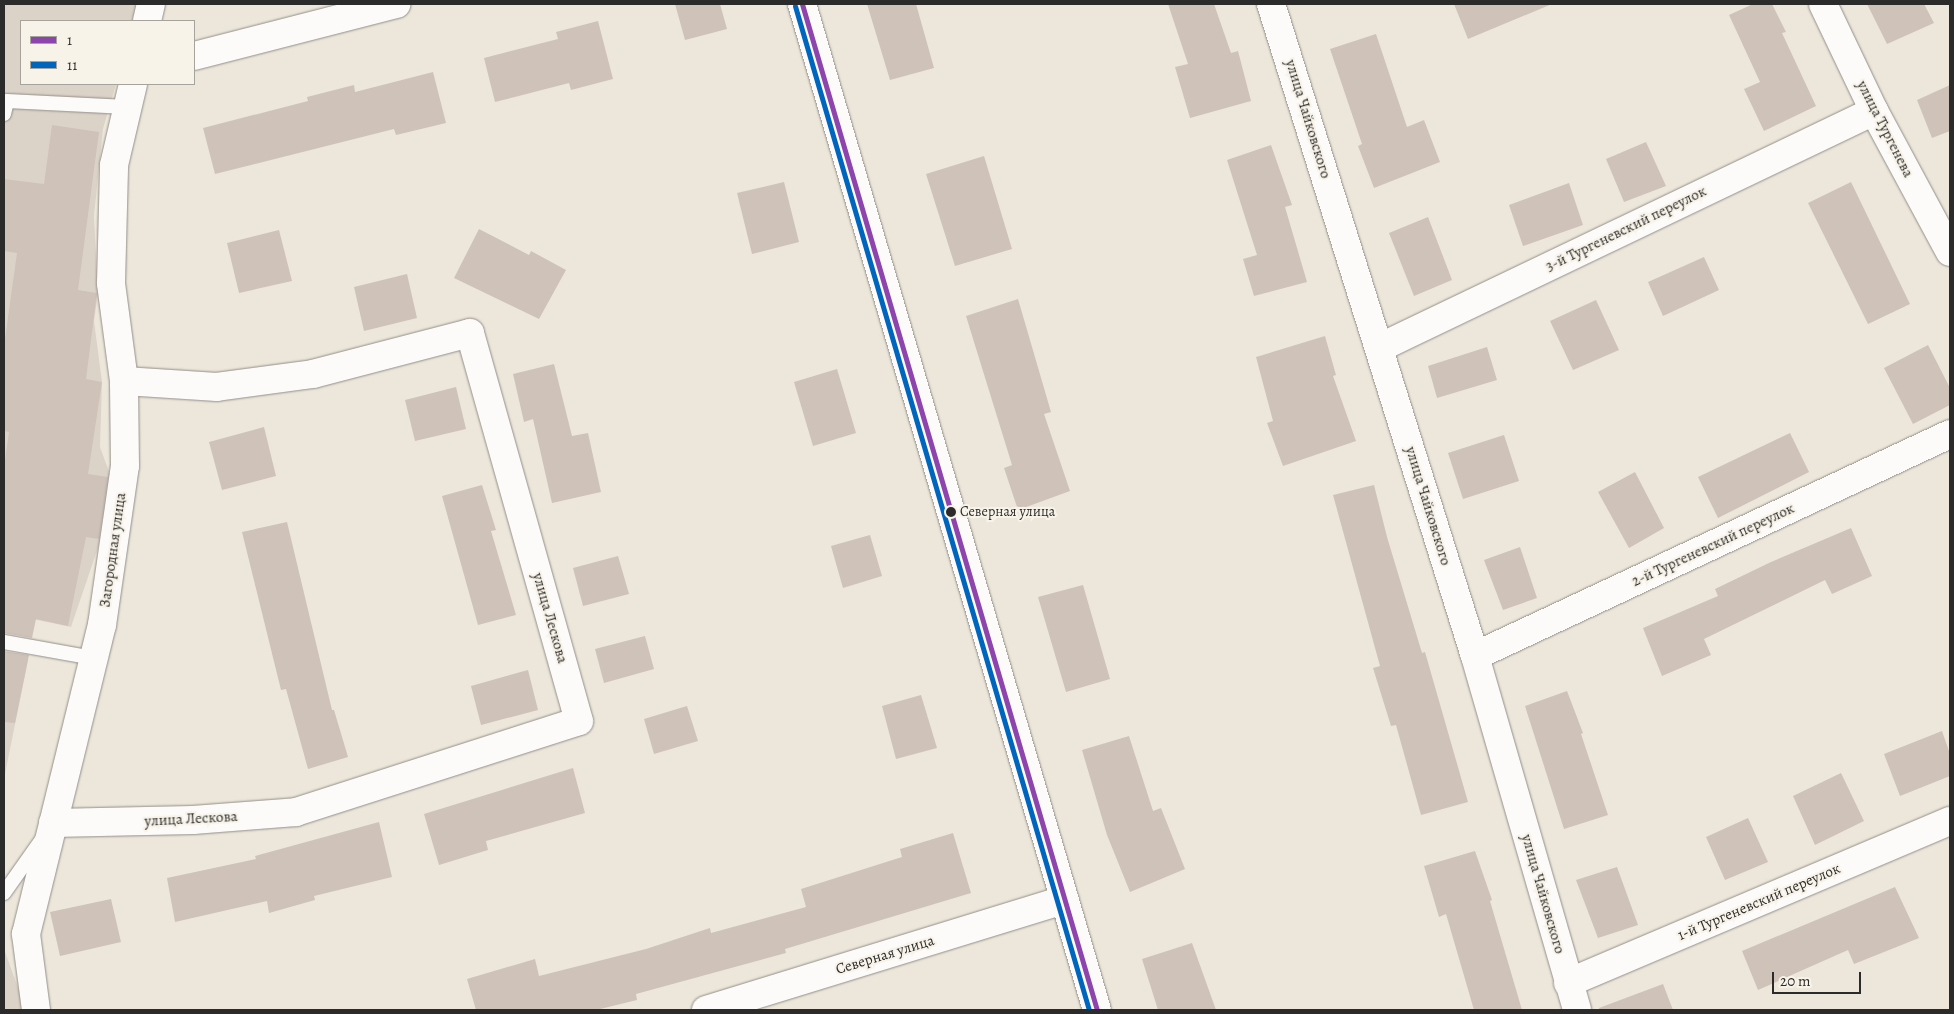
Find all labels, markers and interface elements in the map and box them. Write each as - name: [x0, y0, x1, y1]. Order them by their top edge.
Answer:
- legend: [20, 20, 195, 85]
- text: 1: [67, 30, 72, 50]
- text: 11: [67, 55, 77, 75]
- street label: улица Чайковского: [1281, 57, 1335, 181]
- street label: улица Тургенева: [1853, 78, 1917, 180]
- street label: 3-й Тургеневский переулок: [1543, 182, 1709, 276]
- street label: улица Чайковского: [1401, 444, 1455, 568]
- street label: Загородная улица: [96, 491, 130, 609]
- street label: 2-й Тургеневский переулок: [1629, 499, 1797, 591]
- place label: Северная улица: [960, 504, 1055, 520]
- marker: Северная улица: [946, 507, 956, 517]
- street label: улица Лескова: [529, 571, 571, 665]
- street label: улица Лескова: [144, 808, 238, 830]
- street label: улица Чайковского: [1517, 832, 1569, 956]
- street label: 1-й Тургеневский переулок: [1675, 860, 1843, 944]
- street label: Северная улица: [834, 931, 936, 979]
- scale bar: [1774, 962, 1863, 994]
- text: 20 m: [1780, 971, 1811, 991]

